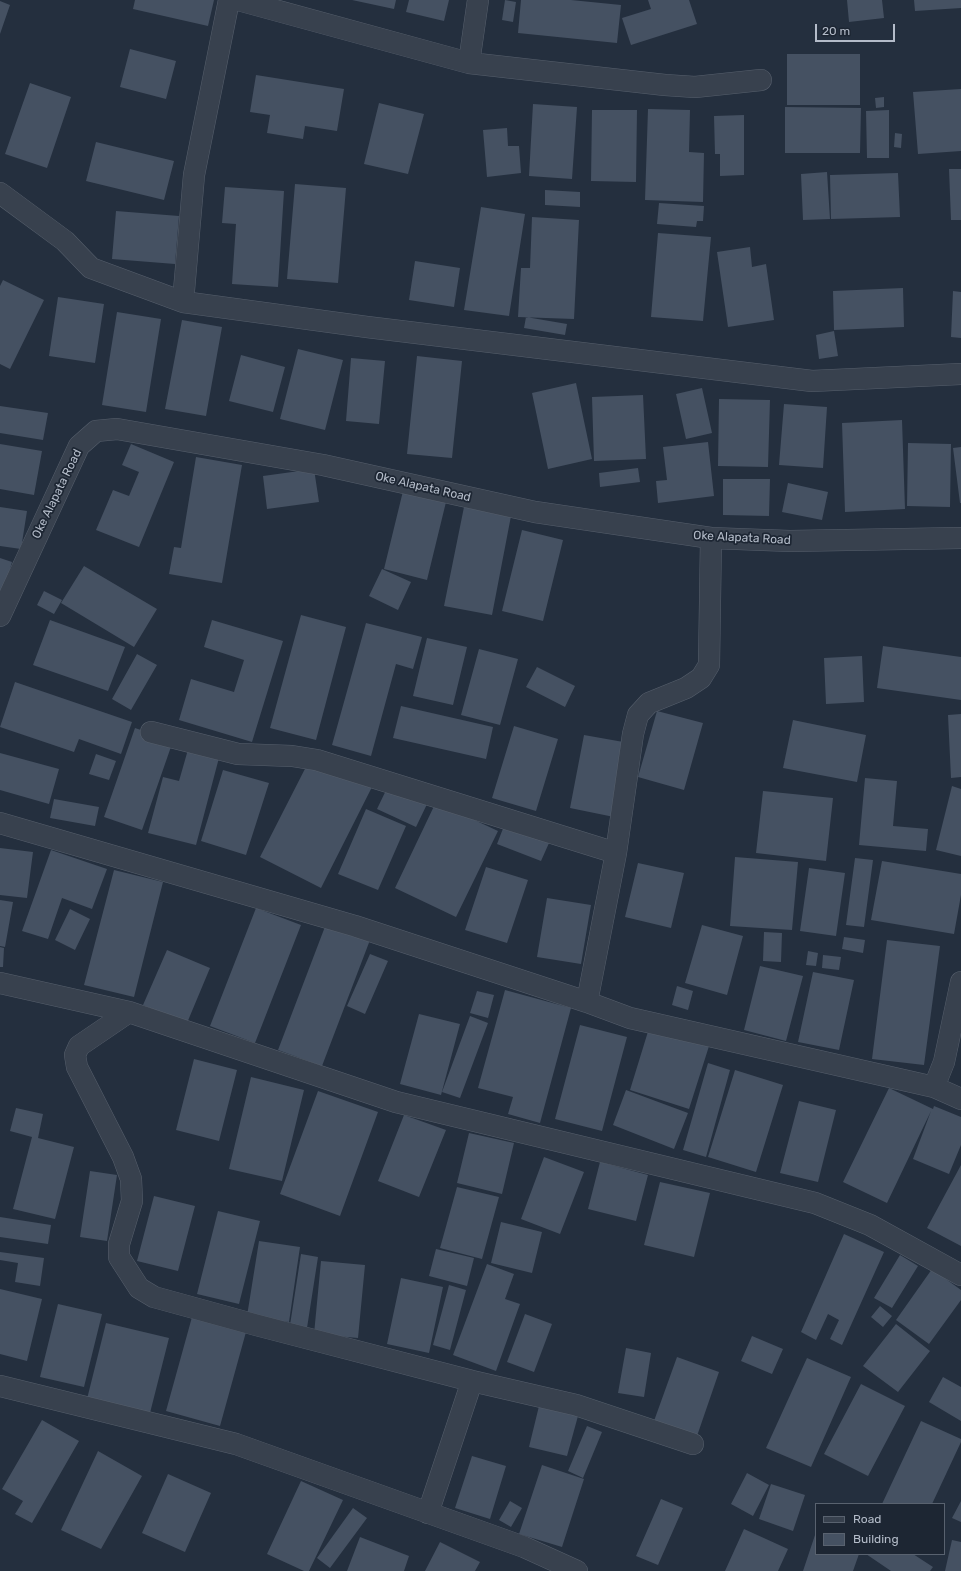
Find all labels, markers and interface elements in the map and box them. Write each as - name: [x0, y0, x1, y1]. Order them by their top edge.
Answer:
- scale bar: [817, 16, 897, 42]
- text: 20 m: [822, 24, 850, 38]
- street label: Oke Alapata Road: [29, 447, 85, 541]
- street label: Oke Alapata Road: [374, 469, 472, 505]
- street label: Oke Alapata Road: [693, 528, 791, 548]
- legend: [815, 1503, 945, 1555]
- text: Road: [853, 1512, 881, 1526]
- text: Building: [853, 1532, 899, 1546]

